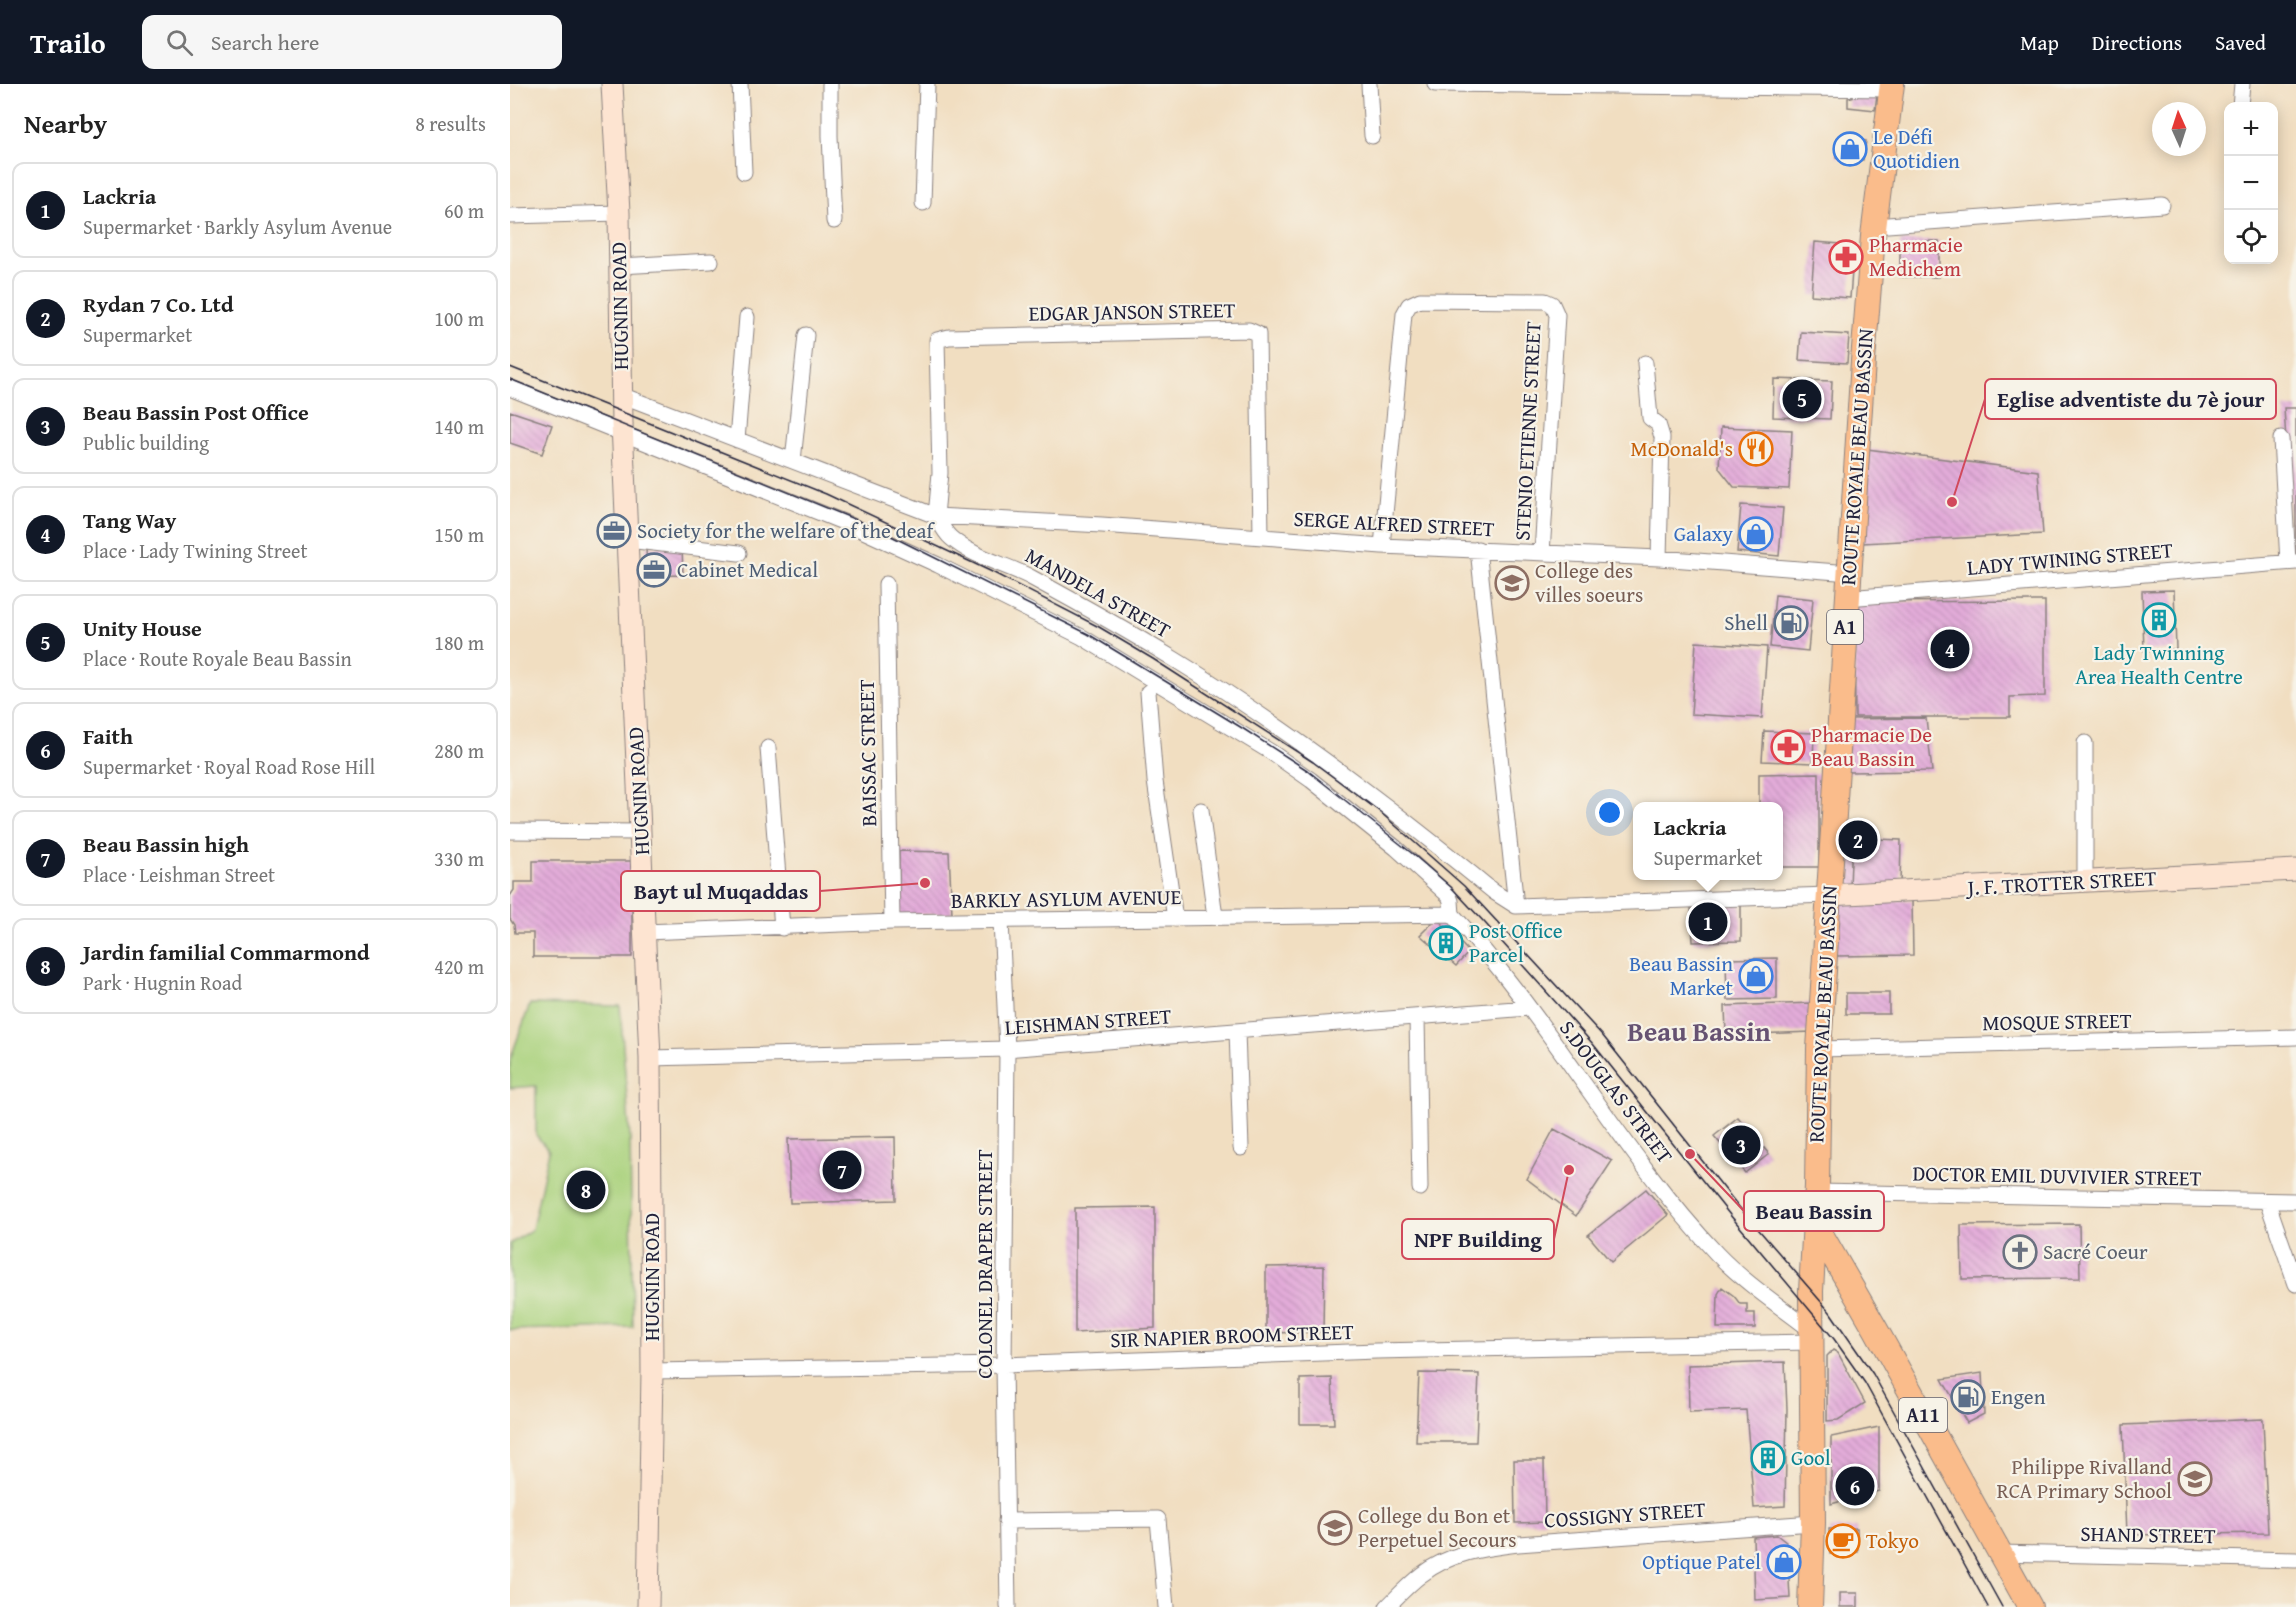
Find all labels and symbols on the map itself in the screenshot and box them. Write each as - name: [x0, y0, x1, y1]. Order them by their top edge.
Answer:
- north arrow: [2152, 102, 2206, 156]
- place label: Le Défi Quotidien: [1873, 121, 1960, 176]
- shop icon: Le Défi Quotidien: [1832, 131, 1868, 167]
- place label: Pharmacie Medichem: [1869, 229, 1963, 284]
- pharmacy icon: Pharmacie Medichem: [1828, 239, 1864, 275]
- street label: HUGNIN ROAD: [603, 242, 636, 370]
- street label: EDGAR JANSON STREET: [1028, 294, 1236, 329]
- street label: STENIO ETIENNE STREET: [1506, 320, 1549, 541]
- street label: ROUTE ROYALE BEAU BASSIN: [1832, 327, 1881, 586]
- pin: 5: [1782, 376, 1822, 422]
- callout: Eglise adventiste du 7è jour: [1985, 379, 2276, 419]
- text: Eglise adventiste du 7è jour: [1997, 383, 2265, 415]
- restaurant icon: McDonald's: [1738, 431, 1774, 467]
- place label: McDonald's: [1630, 433, 1733, 464]
- street label: SERGE ALFRED STREET: [1293, 503, 1495, 544]
- office icon: Society for the welfare of the deaf: [596, 513, 632, 549]
- place label: Society for the welfare of the deaf: [637, 515, 935, 546]
- shop icon: Galaxy: [1738, 516, 1774, 552]
- place label: Galaxy: [1674, 518, 1734, 549]
- street label: LADY TWINING STREET: [1966, 534, 2174, 583]
- street label: MANDELA STREET: [1020, 540, 1177, 645]
- office icon: Cabinet Medical: [636, 552, 672, 588]
- place label: Cabinet Medical: [677, 554, 818, 585]
- place label: College des villes soeurs: [1535, 555, 1643, 610]
- school or university icon: College des villes soeurs: [1494, 565, 1530, 601]
- building icon: Lady Twinning Area Health Centre: [2141, 602, 2177, 638]
- fuel station icon: Shell: [1773, 605, 1809, 641]
- place label: Shell: [1724, 607, 1768, 638]
- road number: A1: [1827, 610, 1863, 644]
- pin: 4: [1930, 626, 1970, 672]
- place label: Lady Twinning Area Health Centre: [2075, 637, 2243, 692]
- street label: BAISSAC STREET: [851, 679, 884, 827]
- place label: Pharmacie De Beau Bassin: [1811, 719, 1932, 774]
- street label: HUGNIN ROAD: [620, 726, 657, 856]
- pharmacy icon: Pharmacie De Beau Bassin: [1770, 729, 1806, 765]
- your location: [1595, 798, 1624, 827]
- pin: 2: [1838, 818, 1878, 862]
- street label: J. F. TROTTER STREET: [1964, 862, 2157, 903]
- callout: Bayt ul Muqaddas: [621, 871, 820, 911]
- text: Bayt ul Muqaddas: [634, 875, 808, 907]
- street label: BARKLY ASYLUM AVENUE: [951, 881, 1182, 916]
- street label: ROUTE ROYALE BEAU BASSIN: [1800, 884, 1845, 1143]
- pin: 1: [1688, 900, 1728, 944]
- place label: Post Office Parcel: [1469, 915, 1563, 970]
- building icon: Post Office Parcel: [1428, 925, 1464, 961]
- place label: Beau Bassin Market: [1629, 948, 1734, 1003]
- shop icon: Beau Bassin Market: [1738, 958, 1774, 994]
- street label: LEISHMAN STREET: [1004, 1000, 1173, 1043]
- street label: MOSQUE STREET: [1982, 1005, 2132, 1038]
- district label: Beau Bassin: [1627, 1011, 1771, 1051]
- street label: S.DOUGLAS STREET: [1552, 1014, 1681, 1170]
- pin: 3: [1722, 1122, 1760, 1168]
- pin: 7: [822, 1148, 862, 1192]
- street label: COLONEL DRAPER STREET: [969, 1149, 1000, 1379]
- street label: DOCTOR EMIL DUVIVIER STREET: [1912, 1157, 2202, 1194]
- pin: 8: [566, 1168, 606, 1212]
- callout: Beau Bassin: [1744, 1191, 1884, 1231]
- text: Beau Bassin: [1756, 1195, 1872, 1227]
- street label: HUGNIN ROAD: [636, 1213, 667, 1341]
- callout: NPF Building: [1402, 1219, 1554, 1259]
- text: NPF Building: [1414, 1223, 1542, 1255]
- church icon: Sacré Coeur: [2002, 1234, 2038, 1270]
- place label: Sacré Coeur: [2043, 1236, 2148, 1267]
- street label: SIR NAPIER BROOM STREET: [1110, 1316, 1354, 1355]
- fuel station icon: Engen: [1950, 1379, 1986, 1415]
- place label: Engen: [1991, 1381, 2046, 1412]
- road number: A11: [1899, 1398, 1947, 1432]
- building icon: Gool: [1750, 1440, 1786, 1476]
- place label: Gool: [1791, 1442, 1831, 1473]
- place label: Philippe Rivalland RCA Primary School: [1997, 1451, 2173, 1506]
- school or university icon: Philippe Rivalland RCA Primary School: [2177, 1461, 2213, 1497]
- pin: 6: [1836, 1464, 1874, 1508]
- street label: COSSIGNY STREET: [1543, 1493, 1707, 1536]
- place label: College du Bon et Perpetuel Secours: [1358, 1500, 1517, 1555]
- school or university icon: College du Bon et Perpetuel Secours: [1317, 1510, 1353, 1546]
- street label: SHAND STREET: [2080, 1518, 2216, 1551]
- cafe icon: Tokyo: [1825, 1523, 1861, 1559]
- place label: Tokyo: [1866, 1525, 1919, 1556]
- shop icon: Optique Patel: [1766, 1544, 1802, 1580]
- place label: Optique Patel: [1642, 1546, 1761, 1577]

